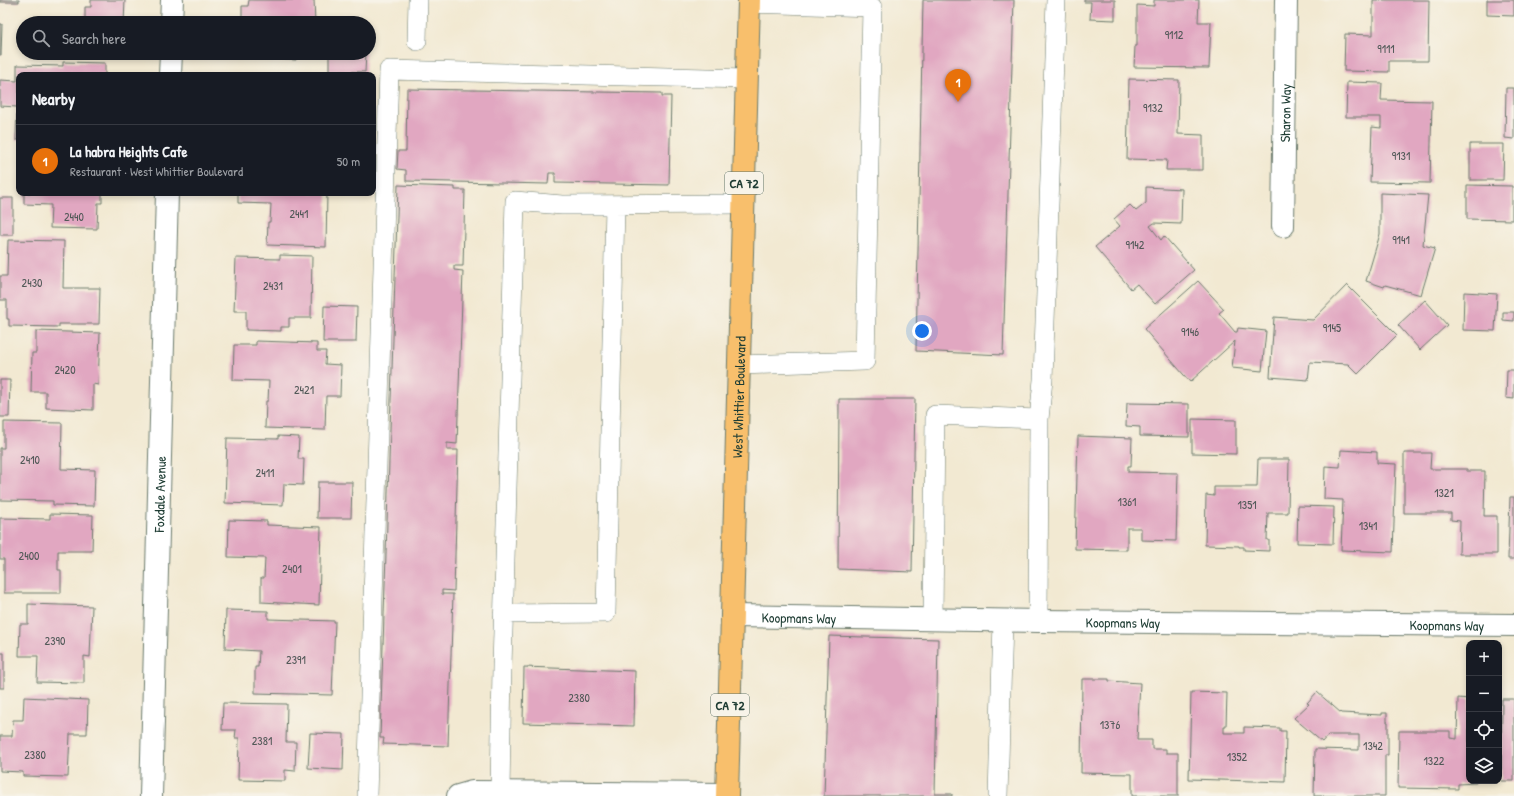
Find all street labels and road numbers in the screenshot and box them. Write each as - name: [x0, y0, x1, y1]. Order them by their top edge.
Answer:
- street label: Sharon Way: [1275, 84, 1295, 142]
- road number: CA 72: [725, 172, 763, 194]
- street label: West Whittier Boulevard: [727, 335, 749, 458]
- street label: Foxdale Avenue: [148, 455, 170, 533]
- street label: Koopmans Way: [761, 607, 837, 628]
- street label: Koopmans Way: [1086, 612, 1160, 633]
- street label: Koopmans Way: [1410, 615, 1484, 635]
- road number: CA 72: [711, 694, 749, 716]

